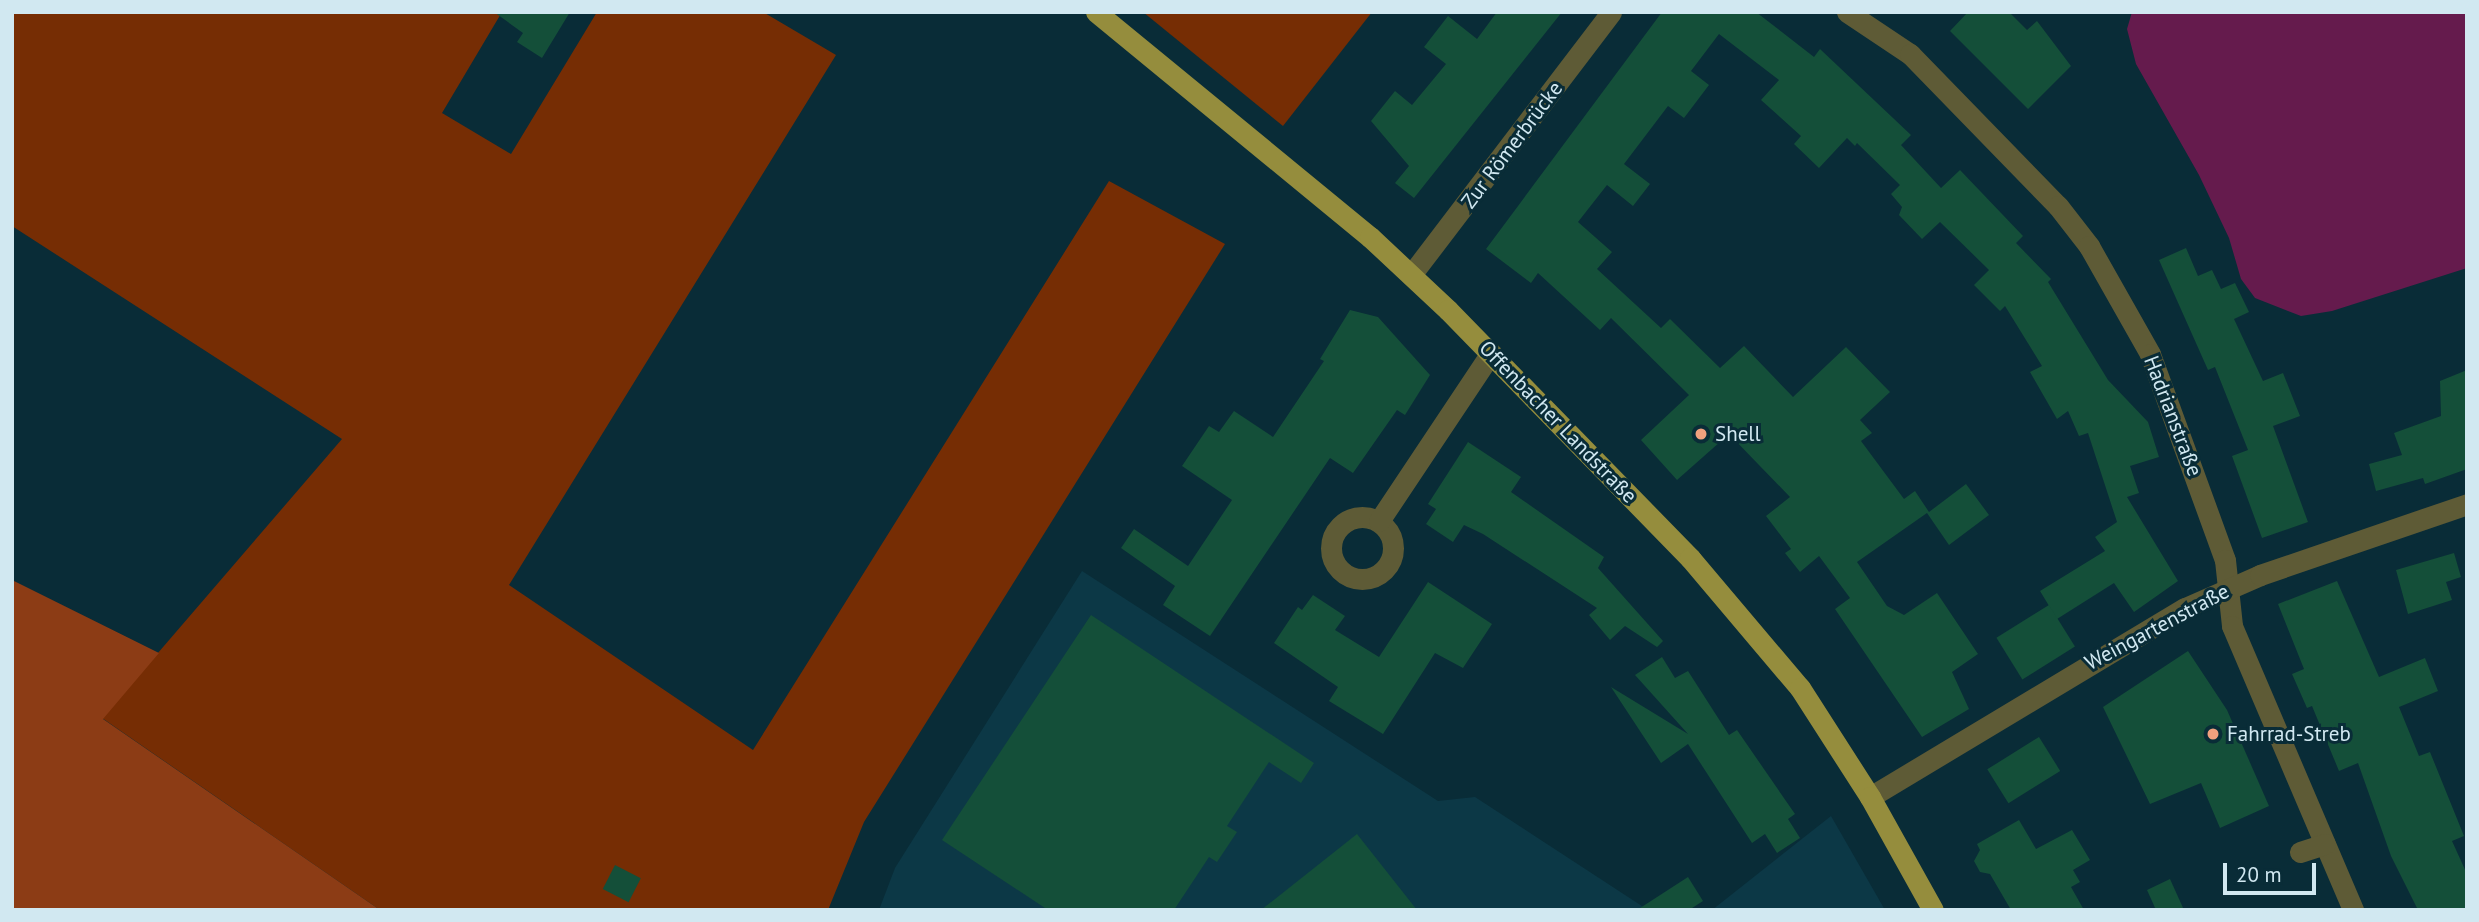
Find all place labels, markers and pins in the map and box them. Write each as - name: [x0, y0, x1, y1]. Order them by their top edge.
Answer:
- place label: Shell: [1715, 421, 1761, 447]
- marker: Shell: [1693, 426, 1709, 442]
- place label: Fahrrad-Streb: [2227, 721, 2351, 747]
- marker: Fahrrad-Streb: [2205, 726, 2221, 742]

